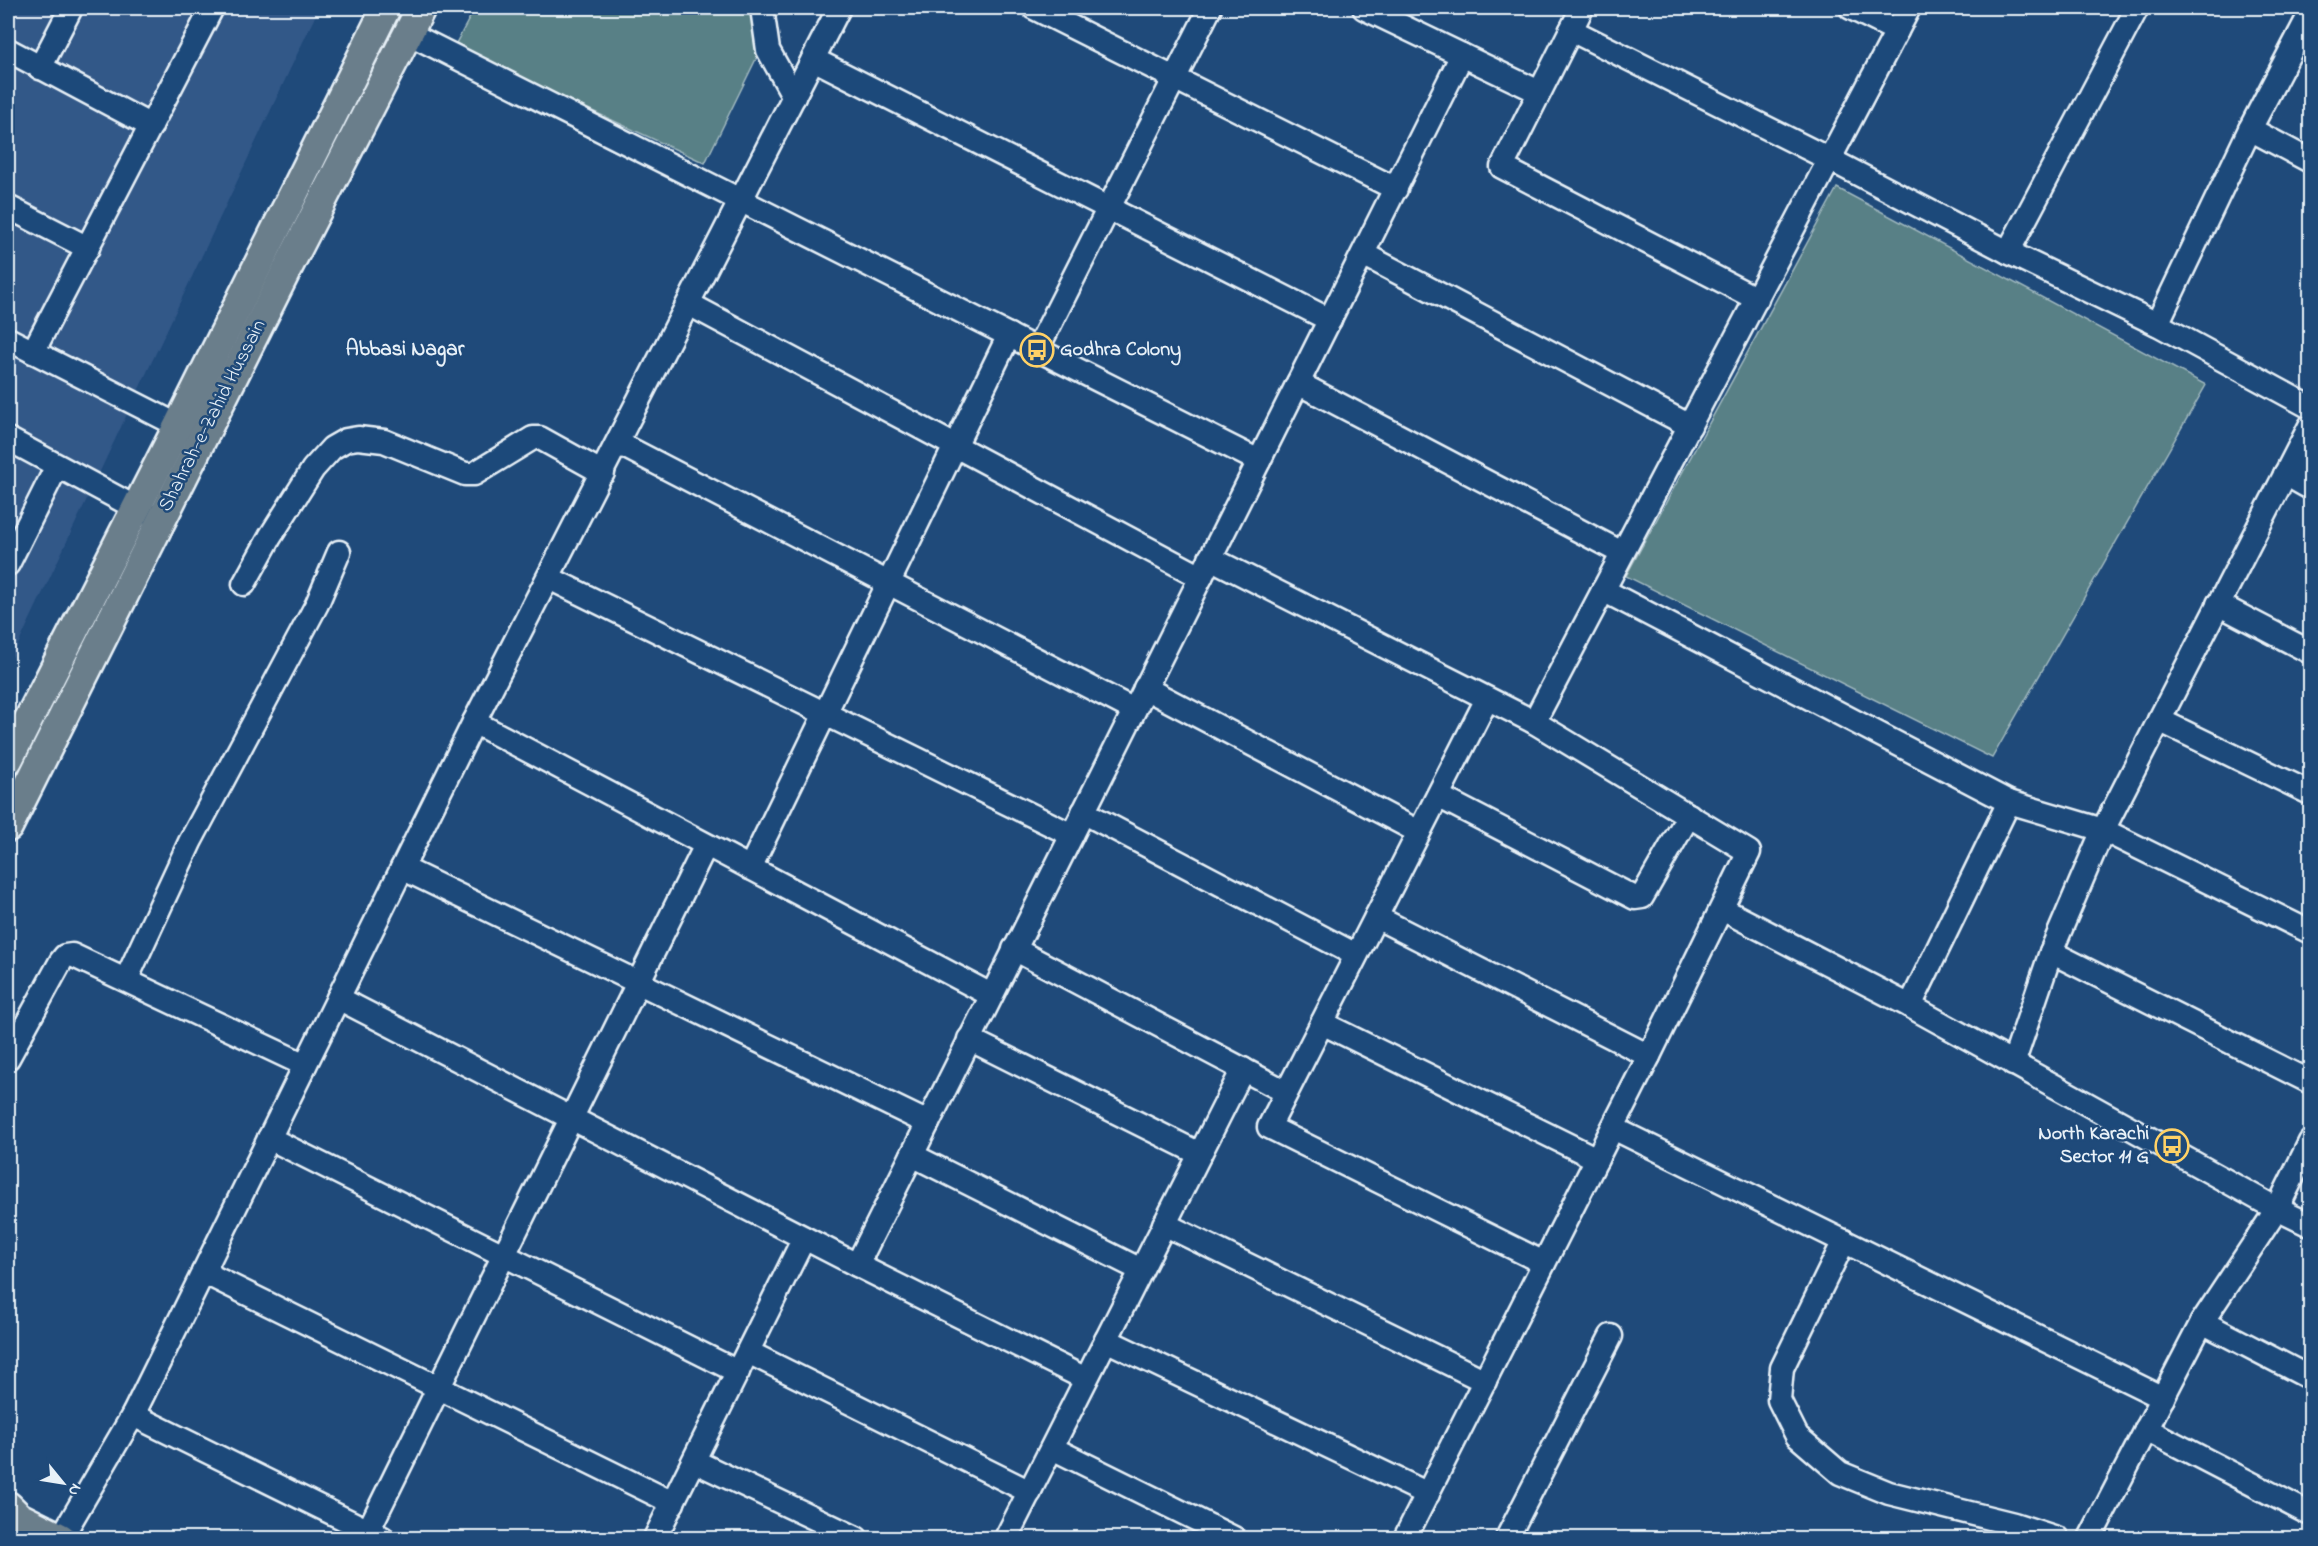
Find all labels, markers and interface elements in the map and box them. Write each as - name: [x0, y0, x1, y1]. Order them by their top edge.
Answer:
- street label: Shahrah-e-Zahid Hussain: [152, 315, 274, 517]
- bus stop icon: Godhra Colony: [1019, 332, 1055, 368]
- district label: Abbasi Nagar: [346, 335, 465, 367]
- place label: Godhra Colony: [1060, 336, 1181, 366]
- place label: North Karachi Sector 11 G: [2038, 1120, 2149, 1172]
- bus stop icon: North Karachi Sector 11 G: [2154, 1128, 2190, 1164]
- north arrow: [33, 1453, 93, 1513]
- text: N: [61, 1479, 87, 1500]

